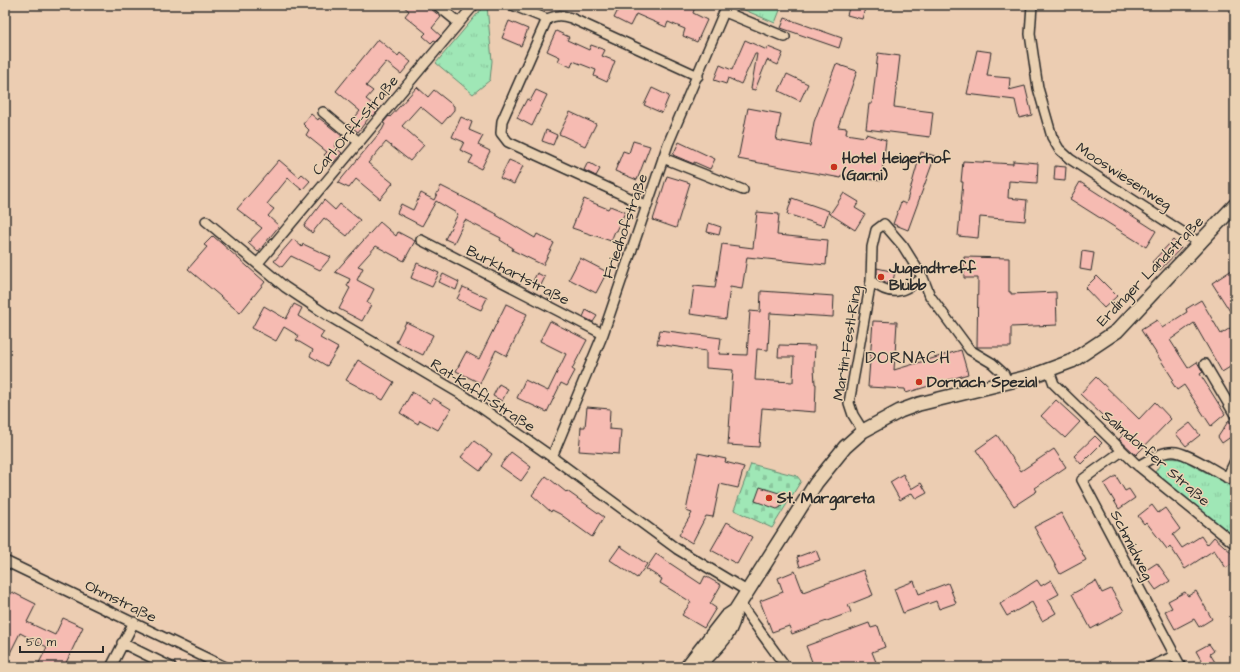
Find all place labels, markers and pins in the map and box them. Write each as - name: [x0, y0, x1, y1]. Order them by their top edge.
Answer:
- place label: Hotel Heigerhof (Garni): [841, 148, 952, 186]
- marker: Hotel Heigerhof (Garni): [829, 162, 839, 172]
- place label: Jugendtreff Blubb: [888, 258, 977, 296]
- marker: Jugendtreff Blubb: [876, 272, 886, 282]
- place label: Dornach Spezial: [927, 372, 1038, 393]
- marker: Dornach Spezial: [914, 377, 924, 387]
- place label: St. Margareta: [776, 488, 875, 511]
- marker: St. Margareta: [764, 493, 774, 503]

